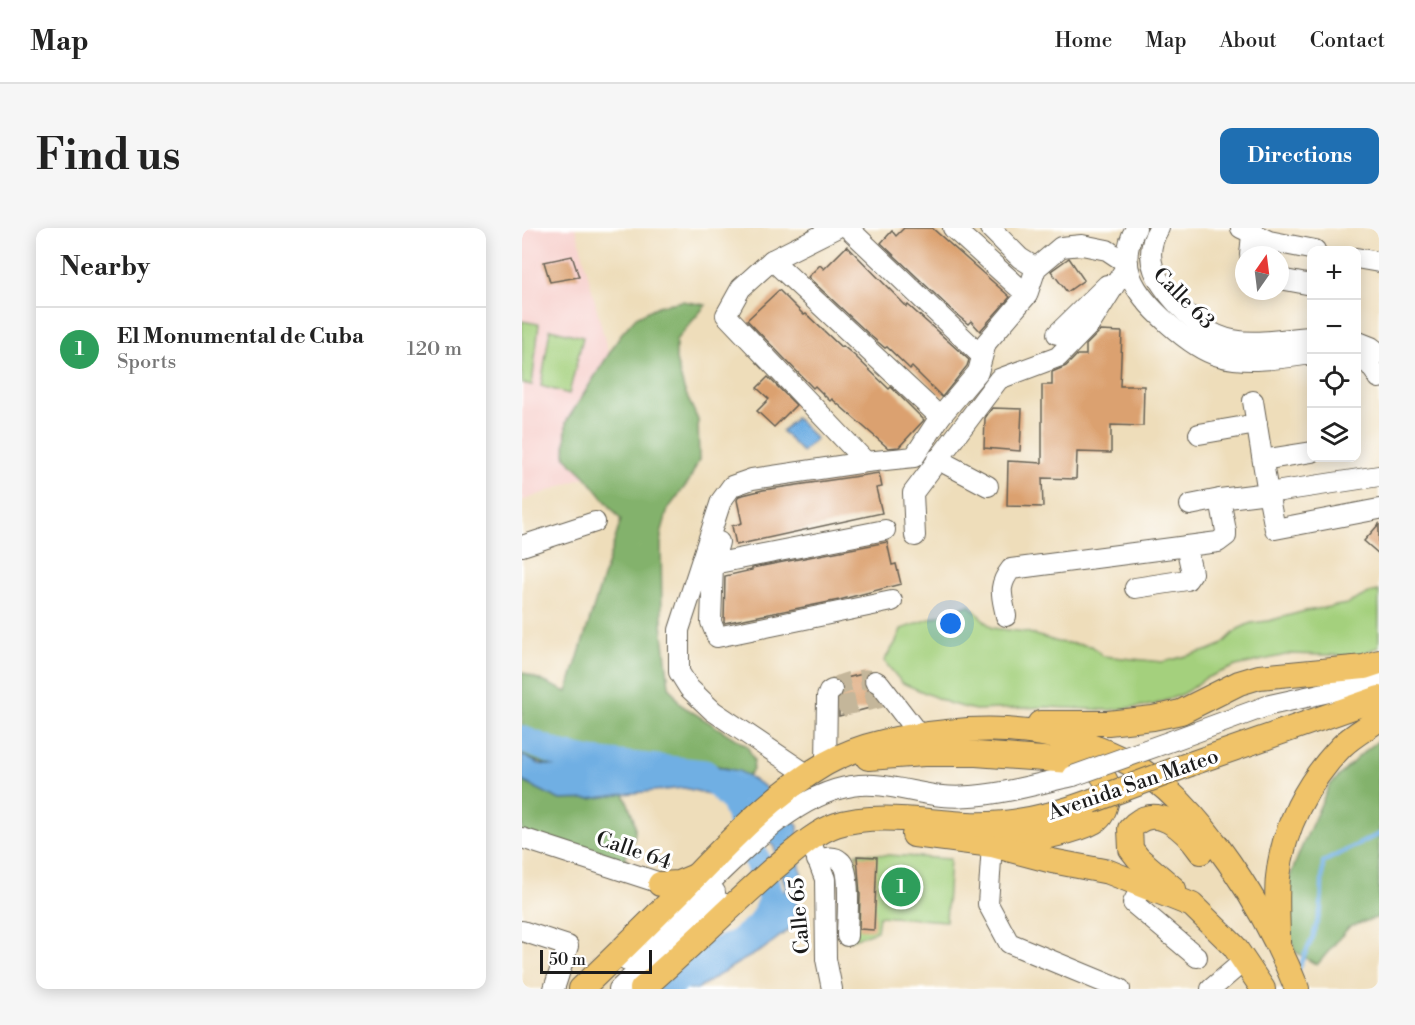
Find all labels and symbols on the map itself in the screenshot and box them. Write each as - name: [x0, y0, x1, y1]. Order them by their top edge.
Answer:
- north arrow: [1235, 246, 1289, 300]
- street label: Calle 63: [1147, 262, 1220, 335]
- your location: [936, 609, 965, 638]
- street label: Avenida San Mateo: [1044, 744, 1222, 827]
- street label: Calle 64: [593, 826, 675, 876]
- pin: 1: [882, 864, 920, 910]
- street label: Calle 65: [784, 877, 816, 955]
- scale bar: [540, 947, 652, 974]

